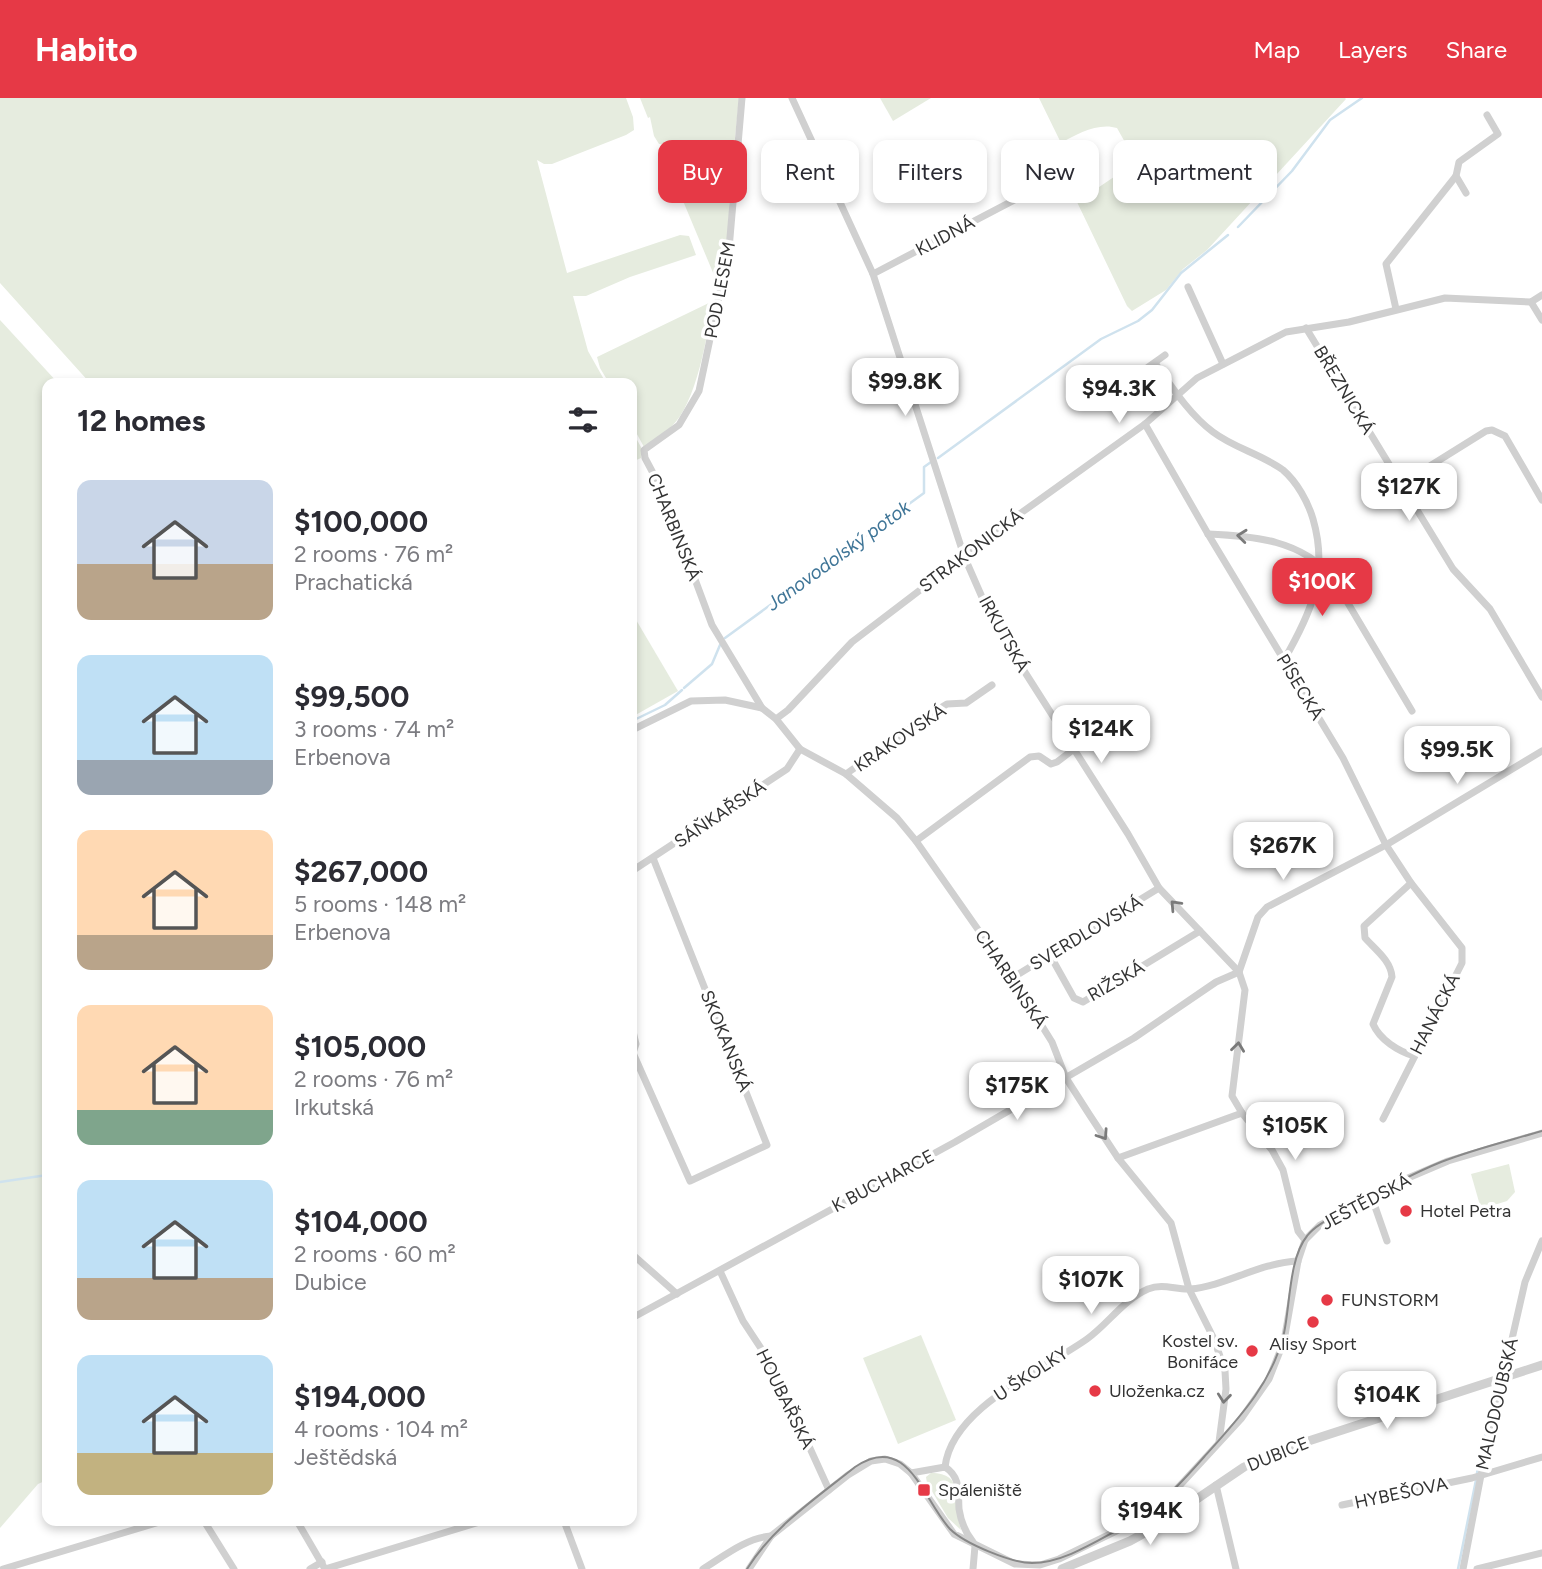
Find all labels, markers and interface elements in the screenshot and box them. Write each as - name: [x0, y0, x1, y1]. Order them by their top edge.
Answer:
- text: Habito: [35, 30, 138, 69]
- text: Map: [1253, 35, 1300, 64]
- text: Layers: [1338, 35, 1407, 64]
- text: Share: [1445, 35, 1507, 64]
- chip: Buy: [658, 140, 747, 203]
- chip: Rent: [761, 140, 859, 203]
- chip: Filters: [873, 140, 987, 203]
- chip: New: [1001, 140, 1099, 203]
- chip: Apartment: [1113, 140, 1277, 203]
- street label: KLIDNÁ: [912, 211, 978, 261]
- street label: POD LESEM: [700, 240, 740, 340]
- street label: BŘEZNICKÁ: [1309, 342, 1379, 438]
- pin: $99.8K: [848, 358, 962, 418]
- pin: $94.3K: [1062, 366, 1176, 425]
- text: $99.8K: [868, 367, 942, 395]
- text: $94.3K: [1082, 374, 1156, 402]
- icon: filters: [564, 401, 602, 439]
- text: 12 homes: [77, 402, 205, 439]
- pin: $127K: [1360, 464, 1458, 523]
- street label: CHARBINSKÁ: [642, 470, 706, 584]
- text: $127K: [1377, 472, 1441, 500]
- water label: Janovodolský potok: [761, 495, 915, 616]
- text: $100,000: [294, 503, 428, 540]
- street label: STRAKONICKÁ: [915, 505, 1027, 597]
- icon: home: [133, 508, 217, 592]
- one-way arrow: [1237, 529, 1248, 544]
- text: 2 rooms · 76 m²: [294, 540, 453, 568]
- pin: $100K: [1273, 559, 1371, 618]
- text: $100K: [1288, 567, 1356, 595]
- text: Prachatická: [294, 568, 413, 596]
- street label: IRKUTSKÁ: [974, 592, 1034, 676]
- street label: PÍSECKÁ: [1272, 650, 1328, 724]
- text: $99,500: [294, 678, 409, 715]
- icon: home: [133, 683, 217, 767]
- street label: KRAKOVSKÁ: [850, 699, 950, 777]
- pin: $124K: [1052, 706, 1150, 765]
- text: $124K: [1068, 714, 1134, 742]
- text: 3 rooms · 74 m²: [294, 715, 454, 743]
- pin: $99.5K: [1400, 726, 1514, 786]
- text: $99.5K: [1420, 735, 1494, 763]
- text: Erbenova: [294, 743, 391, 771]
- street label: SÁŇKAŘSKÁ: [670, 775, 770, 853]
- pin: $267K: [1234, 822, 1332, 882]
- text: $267K: [1249, 831, 1317, 859]
- text: $267,000: [294, 853, 428, 890]
- icon: home: [133, 858, 217, 942]
- text: 5 rooms · 148 m²: [294, 890, 466, 918]
- street label: SVERDLOVSKÁ: [1026, 891, 1146, 975]
- one-way arrow: [1170, 900, 1183, 913]
- text: Erbenova: [294, 918, 391, 946]
- street label: CHARBINSKÁ: [970, 926, 1052, 1032]
- street label: RIŽSKÁ: [1084, 956, 1148, 1006]
- street label: HANÁCKÁ: [1405, 970, 1465, 1058]
- street label: SKOKANSKÁ: [696, 987, 756, 1095]
- text: $105,000: [294, 1028, 426, 1065]
- icon: home: [133, 1033, 217, 1117]
- one-way arrow: [1230, 1041, 1245, 1052]
- pin: $175K: [968, 1062, 1066, 1122]
- text: 2 rooms · 76 m²: [294, 1065, 453, 1093]
- text: $175K: [985, 1071, 1049, 1099]
- text: Irkutská: [294, 1093, 374, 1121]
- pin: $105K: [1246, 1102, 1344, 1162]
- text: $105K: [1262, 1111, 1328, 1139]
- one-way arrow: [1095, 1127, 1107, 1140]
- street label: K BUCHARCE: [828, 1145, 938, 1217]
- street label: JEŠTĚDSKÁ: [1317, 1169, 1415, 1235]
- place label: Hotel Petra: [1420, 1200, 1511, 1222]
- text: $104,000: [294, 1203, 428, 1240]
- marker: Hotel Petra: [1398, 1203, 1414, 1219]
- icon: home: [133, 1208, 217, 1292]
- text: 2 rooms · 60 m²: [294, 1240, 456, 1268]
- pin: $107K: [1042, 1256, 1140, 1316]
- text: $107K: [1058, 1265, 1124, 1293]
- text: Dubice: [294, 1268, 366, 1296]
- place label: FUNSTORM: [1341, 1289, 1439, 1311]
- marker: FUNSTORM: [1319, 1292, 1335, 1308]
- marker: Alisy Sport: [1305, 1314, 1321, 1330]
- place label: Kostel sv. Bonifáce: [1162, 1330, 1238, 1373]
- place label: Alisy Sport: [1269, 1333, 1357, 1355]
- street label: MALODOUBSKÁ: [1471, 1336, 1523, 1472]
- street label: U ŠKOLKY: [990, 1342, 1072, 1406]
- marker: Kostel sv. Bonifáce: [1244, 1343, 1260, 1359]
- street label: HOUBAŘSKÁ: [751, 1345, 819, 1453]
- pin: $104K: [1338, 1372, 1436, 1431]
- text: $194,000: [294, 1378, 426, 1415]
- place label: Uloženka.cz: [1109, 1380, 1205, 1402]
- text: $104K: [1353, 1380, 1421, 1408]
- icon: home: [133, 1383, 217, 1467]
- marker: Uloženka.cz: [1087, 1383, 1103, 1399]
- one-way arrow: [1217, 1392, 1232, 1404]
- text: 4 rooms · 104 m²: [294, 1415, 468, 1443]
- street label: DUBICE: [1244, 1432, 1312, 1476]
- text: Ještědská: [294, 1443, 397, 1471]
- street label: HYBEŠOVA: [1352, 1472, 1450, 1514]
- place label: Spáleniště: [938, 1479, 1022, 1501]
- marker: Spáleniště: [916, 1482, 932, 1498]
- pin: $194K: [1101, 1488, 1199, 1547]
- text: $194K: [1117, 1496, 1183, 1524]

